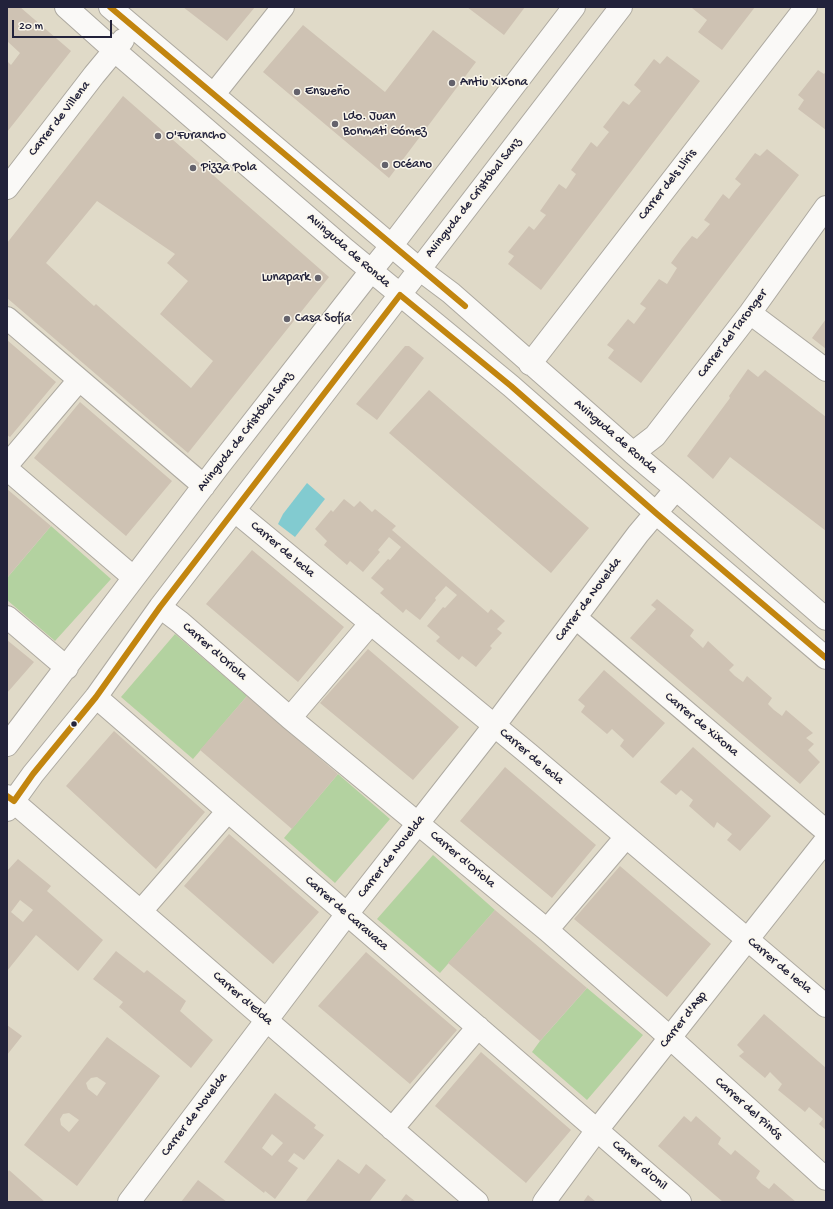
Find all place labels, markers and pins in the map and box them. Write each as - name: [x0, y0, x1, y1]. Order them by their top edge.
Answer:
- place label: Antiu Xixona: [460, 75, 528, 91]
- marker: Antiu Xixona: [447, 78, 457, 88]
- place label: Ensueño: [305, 84, 350, 100]
- marker: Ensueño: [292, 87, 302, 97]
- place label: Ldo. Juan Bonmati Gómez: [343, 109, 427, 140]
- marker: Ldo. Juan Bonmati Gómez: [330, 119, 340, 129]
- place label: O'Furancho: [166, 128, 226, 144]
- marker: O'Furancho: [153, 131, 163, 141]
- place label: Océano: [393, 157, 432, 173]
- place label: Pizza Pola: [201, 160, 257, 176]
- marker: Océano: [380, 160, 390, 170]
- marker: Pizza Pola: [188, 163, 198, 173]
- place label: Lunapark: [262, 270, 310, 286]
- marker: Lunapark: [313, 273, 323, 283]
- place label: Casa Sofía: [295, 311, 351, 327]
- marker: Casa Sofía: [282, 314, 292, 324]
- unlabelled marker: [69, 719, 79, 729]

